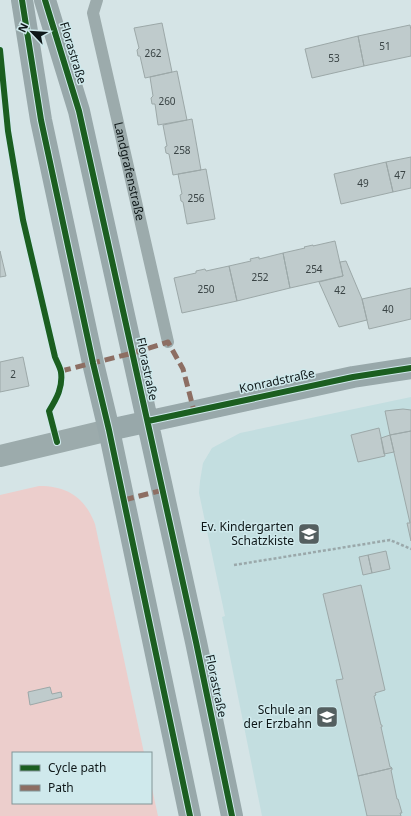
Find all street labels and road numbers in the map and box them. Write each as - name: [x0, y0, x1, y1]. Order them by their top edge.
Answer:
- street label: Florastraße: [56, 20, 91, 86]
- street label: Landgrafenstraße: [110, 120, 149, 223]
- street label: Florastraße: [133, 336, 162, 402]
- street label: Konradstraße: [238, 364, 316, 397]
- street label: Florastraße: [202, 653, 231, 719]

